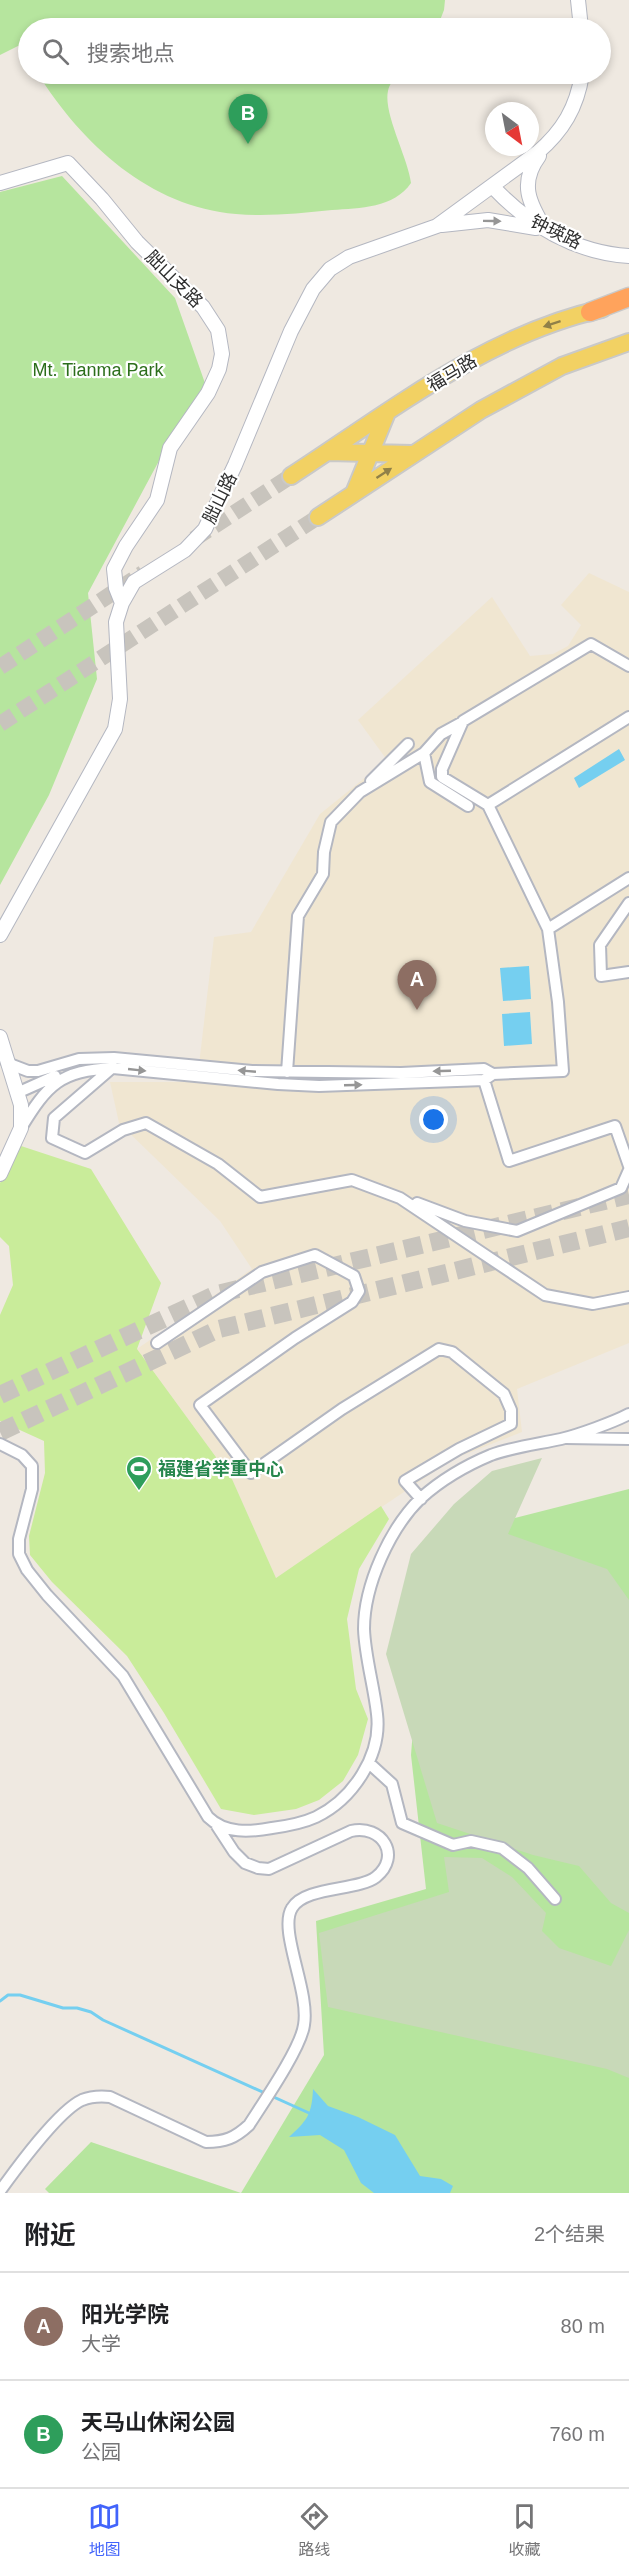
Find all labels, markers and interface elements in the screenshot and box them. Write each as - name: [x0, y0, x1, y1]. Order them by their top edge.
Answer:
- search box: [18, 18, 611, 84]
- icon: search: [39, 35, 72, 68]
- text: 搜索地点: [87, 41, 175, 66]
- pin: B: [228, 94, 268, 144]
- north arrow: [485, 102, 539, 156]
- street label: 钟瑛路: [527, 211, 585, 253]
- one-way arrow: [482, 216, 501, 226]
- street label: 胐山支路: [141, 246, 207, 312]
- one-way arrow: [543, 319, 561, 329]
- street label: 福马路: [424, 351, 480, 395]
- park label: Mt. Tianma Park: [32, 360, 165, 380]
- one-way arrow: [376, 468, 392, 479]
- street label: 胐山路: [199, 469, 241, 527]
- pin: A: [398, 960, 436, 1010]
- one-way arrow: [128, 1066, 147, 1075]
- one-way arrow: [238, 1066, 257, 1076]
- one-way arrow: [433, 1067, 452, 1076]
- one-way arrow: [343, 1080, 362, 1089]
- your location: [419, 1105, 448, 1134]
- sports icon: 福建省举重中心: [124, 1454, 154, 1492]
- place label: 福建省举重中心: [158, 1459, 284, 1479]
- text: 附近: [24, 2220, 76, 2250]
- text: 2个结果: [534, 2223, 605, 2245]
- text: 阳光学院: [81, 2302, 169, 2327]
- text: A: [36, 2315, 51, 2337]
- text: 80 m: [561, 2315, 605, 2337]
- text: 大学: [81, 2333, 121, 2355]
- text: 天马山休闲公园: [81, 2410, 235, 2435]
- text: B: [36, 2423, 51, 2445]
- text: 760 m: [549, 2423, 605, 2445]
- text: 公园: [81, 2441, 121, 2463]
- tab: 地图: [88, 2500, 121, 2560]
- tab: 路线: [298, 2500, 331, 2560]
- tab: 收藏: [508, 2500, 541, 2560]

